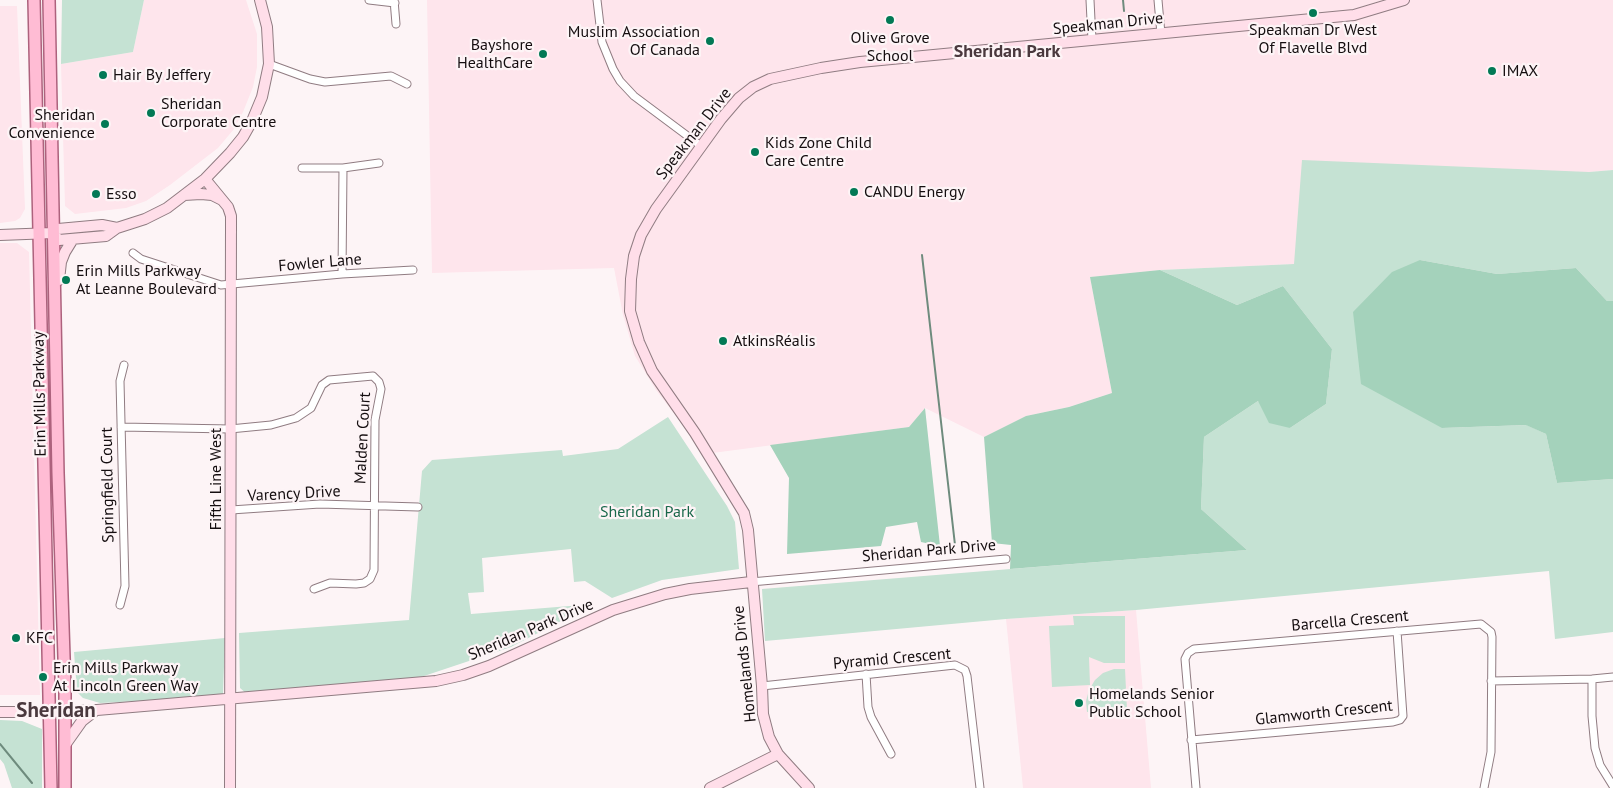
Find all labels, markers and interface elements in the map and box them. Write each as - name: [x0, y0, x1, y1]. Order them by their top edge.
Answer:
- marker: Speakman Dr West Of Flavelle Blvd: [1307, 7, 1319, 19]
- street label: Speakman Drive: [1052, 9, 1164, 39]
- marker: Olive Grove School: [884, 14, 896, 26]
- place label: Speakman Dr West Of Flavelle Blvd: [1249, 20, 1377, 58]
- place label: Muslim Association Of Canada: [568, 22, 700, 60]
- place label: Olive Grove School: [850, 28, 930, 66]
- place label: Bayshore HealthCare: [457, 35, 533, 73]
- marker: Muslim Association Of Canada: [704, 35, 716, 47]
- district label: Sheridan Park: [954, 41, 1060, 63]
- marker: Bayshore HealthCare: [537, 48, 549, 60]
- place label: IMAX: [1502, 61, 1538, 81]
- place label: Hair By Jeffery: [113, 65, 211, 85]
- marker: IMAX: [1486, 65, 1498, 77]
- marker: Hair By Jeffery: [97, 69, 109, 81]
- street label: Speakman Drive: [652, 84, 736, 184]
- place label: Sheridan Corporate Centre: [161, 94, 276, 132]
- place label: Sheridan Convenience: [9, 105, 95, 143]
- marker: Sheridan Corporate Centre: [145, 107, 157, 119]
- marker: Sheridan Convenience: [99, 118, 111, 130]
- place label: Kids Zone Child Care Centre: [765, 133, 872, 171]
- marker: Kids Zone Child Care Centre: [749, 146, 761, 158]
- place label: CANDU Energy: [864, 182, 965, 202]
- place label: Esso: [106, 184, 137, 204]
- marker: CANDU Energy: [848, 186, 860, 198]
- marker: Esso: [90, 188, 102, 200]
- street label: Fowler Lane: [277, 250, 363, 276]
- place label: Erin Mills Parkway At Leanne Boulevard: [76, 261, 217, 299]
- marker: Erin Mills Parkway At Leanne Boulevard: [60, 274, 72, 286]
- street label: Erin Mills Parkway: [29, 331, 51, 457]
- place label: AtkinsRéalis: [733, 331, 815, 351]
- marker: AtkinsRéalis: [717, 335, 729, 347]
- street label: Malden Court: [351, 391, 375, 485]
- street label: Springfield Court: [97, 427, 119, 543]
- street label: Fifth Line West: [206, 428, 226, 530]
- street label: Varency Drive: [247, 482, 341, 506]
- park label: Sheridan Park: [600, 502, 694, 522]
- street label: Sheridan Park Drive: [861, 536, 997, 566]
- street label: Sheridan Park Drive: [465, 595, 597, 665]
- street label: Homelands Drive: [729, 605, 761, 723]
- street label: Barcella Crescent: [1291, 606, 1409, 636]
- place label: KFC: [26, 628, 53, 648]
- marker: KFC: [10, 632, 22, 644]
- street label: Pyramid Crescent: [832, 644, 952, 674]
- place label: Erin Mills Parkway At Lincoln Green Way: [53, 658, 199, 696]
- marker: Erin Mills Parkway At Lincoln Green Way: [37, 671, 49, 683]
- place label: Homelands Senior Public School: [1089, 684, 1214, 722]
- street label: Glamworth Crescent: [1254, 696, 1394, 730]
- marker: Homelands Senior Public School: [1073, 697, 1085, 709]
- district label: Sheridan: [16, 698, 96, 724]

